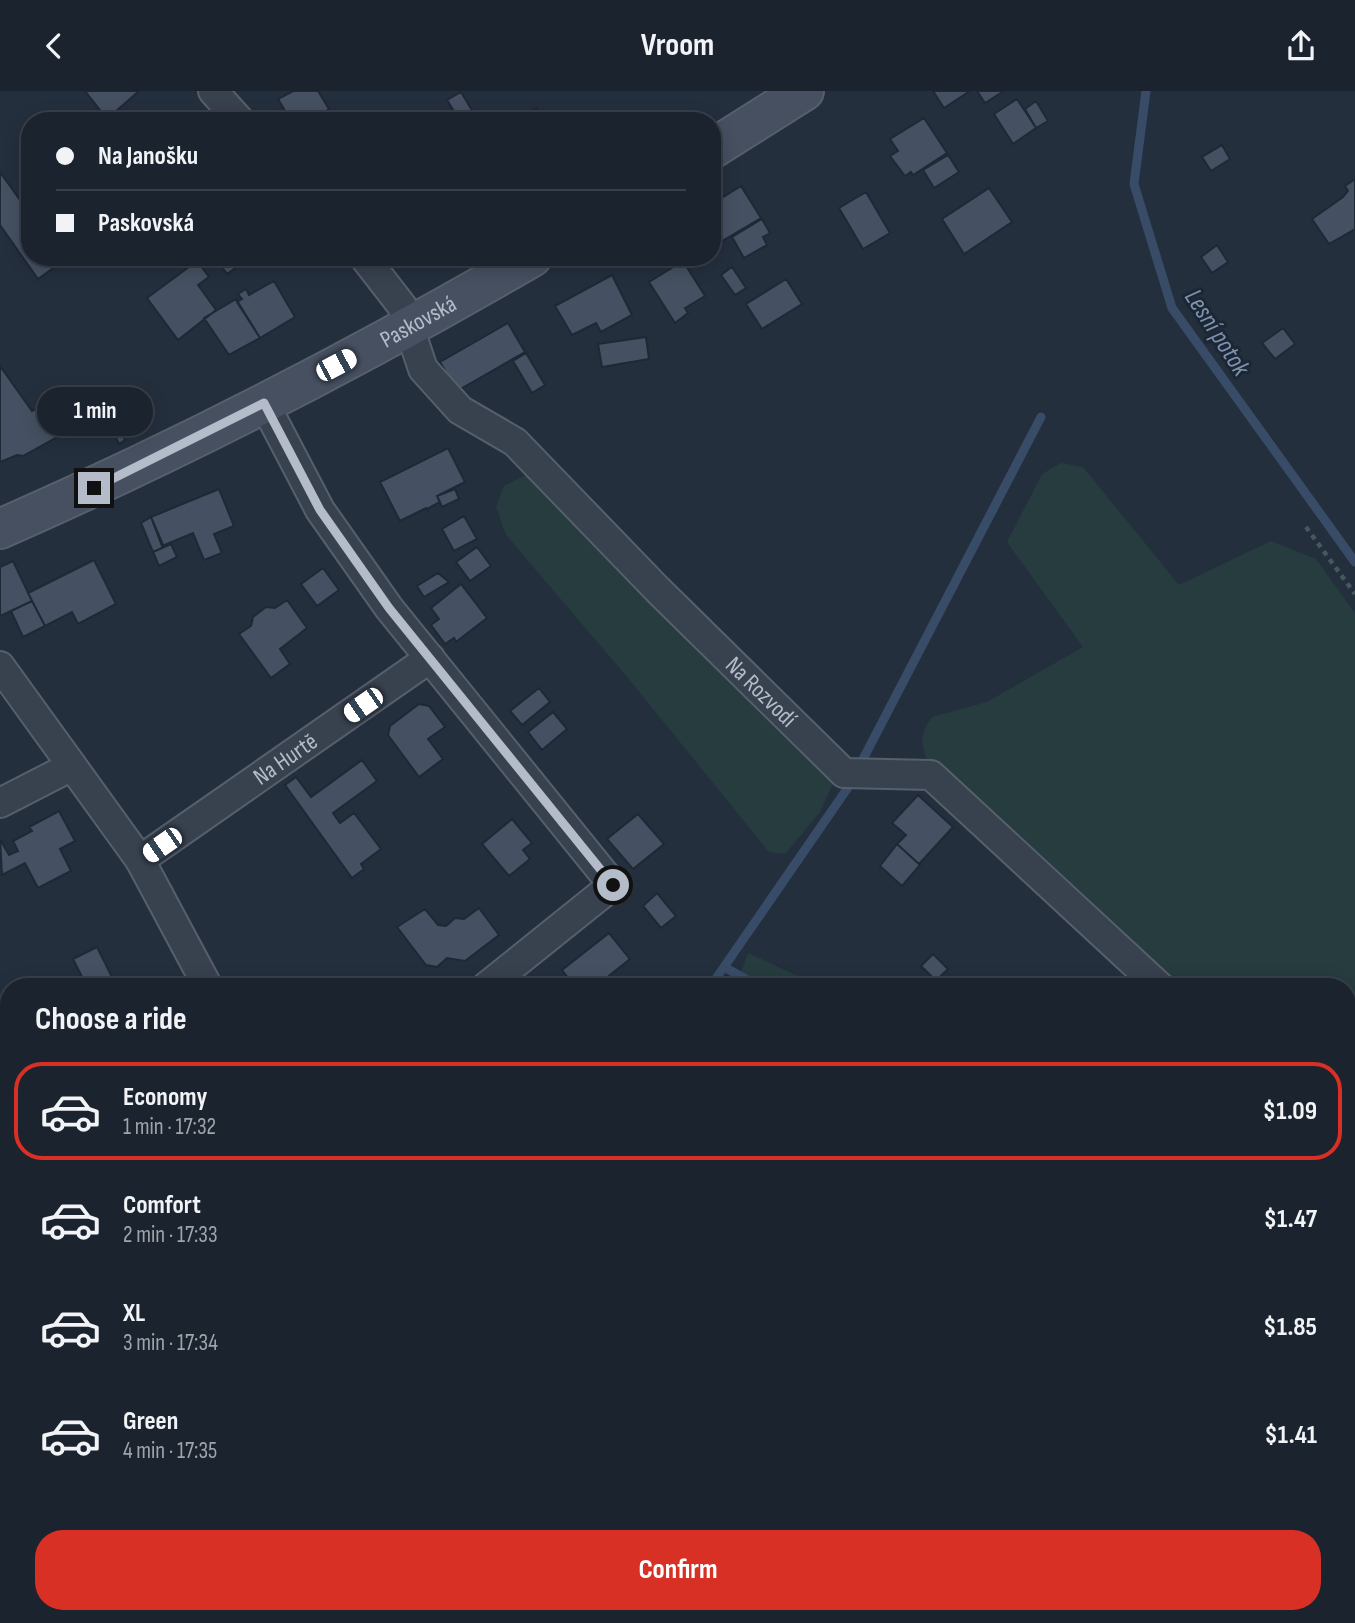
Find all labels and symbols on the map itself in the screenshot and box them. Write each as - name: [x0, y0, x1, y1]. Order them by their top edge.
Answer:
- water label: Lesní potok: [1177, 284, 1257, 383]
- street label: Paskovská: [375, 289, 462, 354]
- car: [313, 346, 360, 384]
- callout: 1 min: [36, 387, 152, 435]
- route end: [78, 472, 110, 504]
- street label: Na Rozvodí: [719, 651, 803, 734]
- car: [340, 684, 387, 726]
- street label: Na Hurtě: [248, 727, 323, 792]
- car: [139, 824, 186, 866]
- route start: [597, 869, 629, 901]

